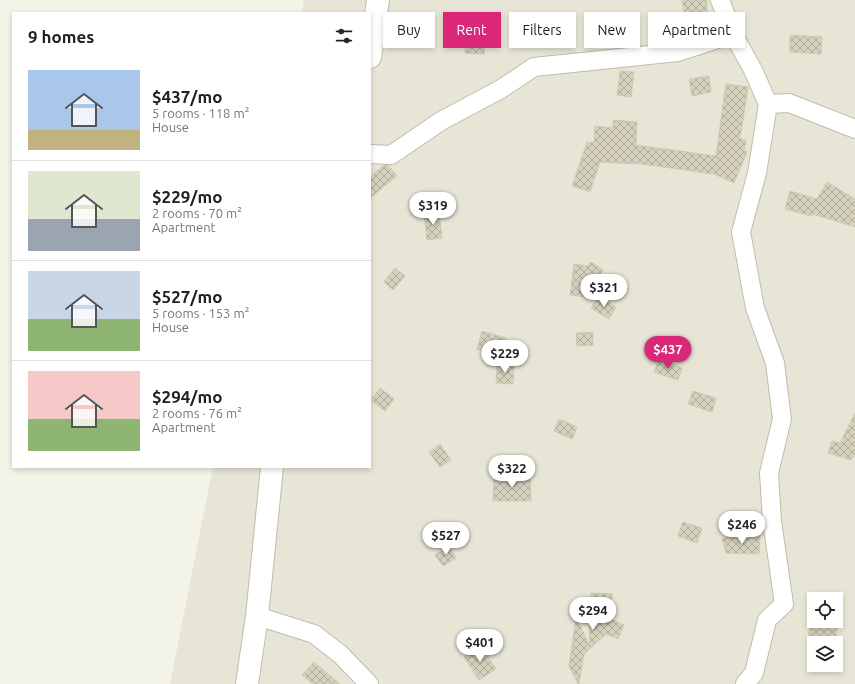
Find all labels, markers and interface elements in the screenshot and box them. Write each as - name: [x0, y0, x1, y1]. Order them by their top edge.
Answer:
- chip: Buy: [383, 12, 435, 48]
- chip: Rent: [443, 12, 501, 48]
- chip: Filters: [509, 12, 576, 48]
- chip: New: [584, 12, 640, 48]
- chip: Apartment: [648, 12, 745, 48]
- icon: filters: [333, 25, 355, 47]
- text: 9 homes: [28, 27, 94, 46]
- icon: home: [60, 86, 108, 134]
- text: $437/mo: [152, 87, 222, 106]
- text: 5 rooms · 118 m²: [152, 106, 249, 120]
- text: House: [152, 120, 189, 134]
- icon: home: [60, 187, 108, 235]
- text: $229/mo: [152, 187, 222, 206]
- pin: $319: [409, 192, 457, 226]
- text: $319: [418, 198, 448, 212]
- text: 2 rooms · 70 m²: [152, 206, 242, 220]
- text: Apartment: [152, 220, 216, 234]
- pin: $321: [580, 274, 628, 308]
- text: $321: [589, 280, 619, 294]
- icon: home: [60, 287, 108, 335]
- text: $527/mo: [152, 287, 222, 306]
- text: 5 rooms · 153 m²: [152, 306, 249, 320]
- text: House: [152, 320, 189, 334]
- pin: $437: [644, 336, 692, 370]
- pin: $229: [481, 340, 529, 374]
- text: $437: [653, 342, 683, 356]
- text: $229: [490, 346, 520, 360]
- icon: home: [60, 387, 108, 435]
- text: $294/mo: [152, 387, 222, 406]
- text: 2 rooms · 76 m²: [152, 406, 242, 420]
- text: Apartment: [152, 420, 216, 434]
- pin: $322: [488, 455, 536, 489]
- text: $322: [497, 461, 527, 475]
- pin: $246: [718, 511, 766, 545]
- text: $246: [727, 517, 757, 531]
- pin: $527: [422, 522, 470, 556]
- text: $527: [431, 528, 461, 542]
- map controls: [807, 592, 843, 672]
- button: locate: [807, 592, 843, 628]
- pin: $294: [569, 597, 617, 631]
- text: $294: [578, 603, 608, 617]
- pin: $401: [456, 629, 504, 663]
- text: $401: [465, 635, 495, 649]
- button: layers: [807, 636, 843, 672]

